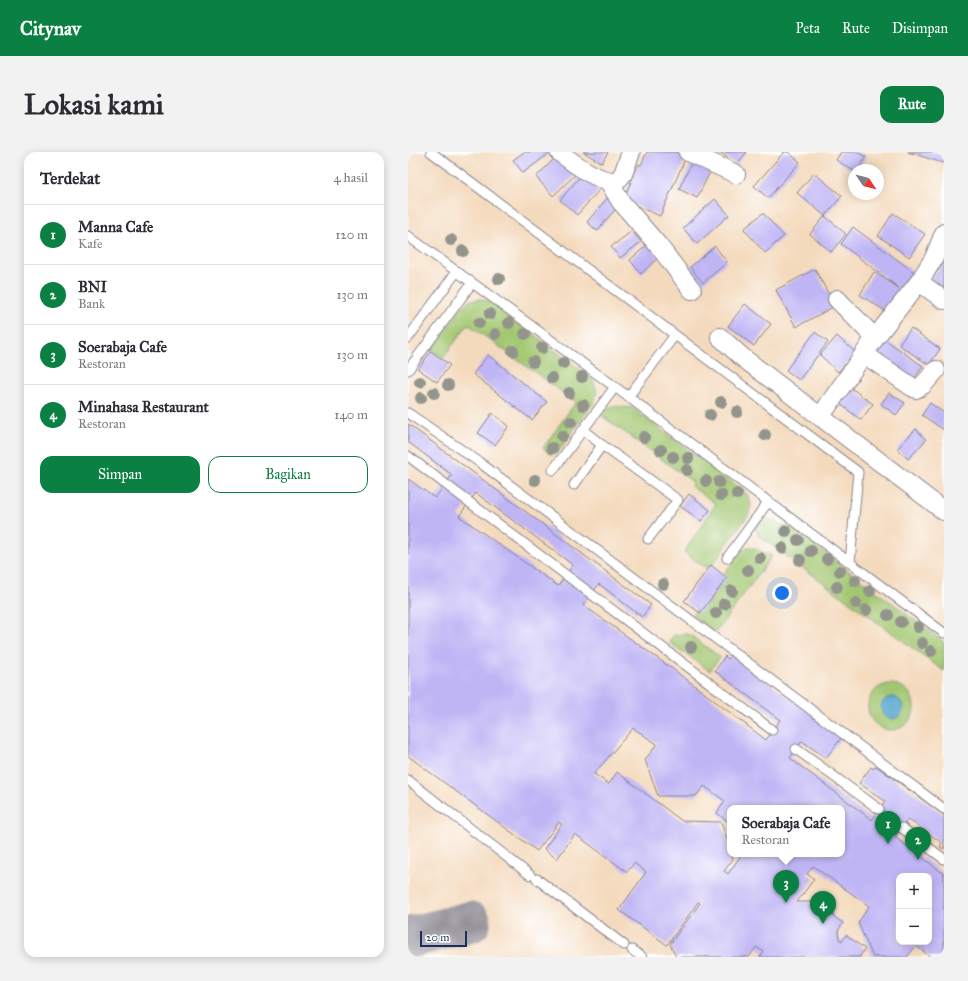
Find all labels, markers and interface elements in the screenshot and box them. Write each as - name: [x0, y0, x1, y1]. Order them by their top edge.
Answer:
- text: Citynav: [20, 17, 81, 40]
- text: Peta: [796, 20, 820, 37]
- text: Rute: [842, 20, 870, 37]
- text: Disimpan: [892, 20, 948, 37]
- button: Rute: [880, 86, 944, 123]
- text: Lokasi kami: [24, 87, 164, 122]
- north arrow: [848, 164, 884, 200]
- text: Terdekat: [40, 168, 100, 189]
- text: 4 hasil: [333, 170, 368, 186]
- text: Manna Cafe: [78, 218, 153, 236]
- text: 1: [50, 227, 56, 243]
- text: 120 m: [335, 227, 368, 243]
- text: Kafe: [78, 236, 102, 252]
- text: BNI: [78, 278, 107, 296]
- text: 2: [50, 287, 56, 303]
- text: 130 m: [336, 287, 368, 303]
- text: Bank: [78, 296, 105, 312]
- text: Soerabaja Cafe: [78, 338, 167, 356]
- text: 3: [50, 347, 56, 363]
- text: 130 m: [336, 347, 368, 363]
- text: Restoran: [78, 356, 126, 372]
- text: Minahasa Restaurant: [78, 398, 209, 416]
- text: 4: [49, 407, 57, 423]
- text: 140 m: [334, 407, 368, 423]
- text: Restoran: [78, 416, 126, 432]
- button: Simpan: [40, 456, 200, 493]
- button: Bagikan: [208, 456, 368, 493]
- your location: [772, 583, 792, 603]
- popup: [727, 805, 845, 857]
- pin: 1: [875, 811, 901, 844]
- text: Soerabaja Cafe: [741, 814, 831, 832]
- pin: 2: [905, 827, 931, 860]
- text: Restoran: [741, 832, 789, 848]
- pin: 3: [773, 870, 799, 903]
- map controls: [896, 873, 932, 945]
- button: +: [896, 873, 932, 909]
- pin: 4: [810, 891, 836, 924]
- button: −: [896, 909, 932, 945]
- scale bar: [420, 929, 467, 948]
- text: 20 m: [426, 931, 449, 944]

